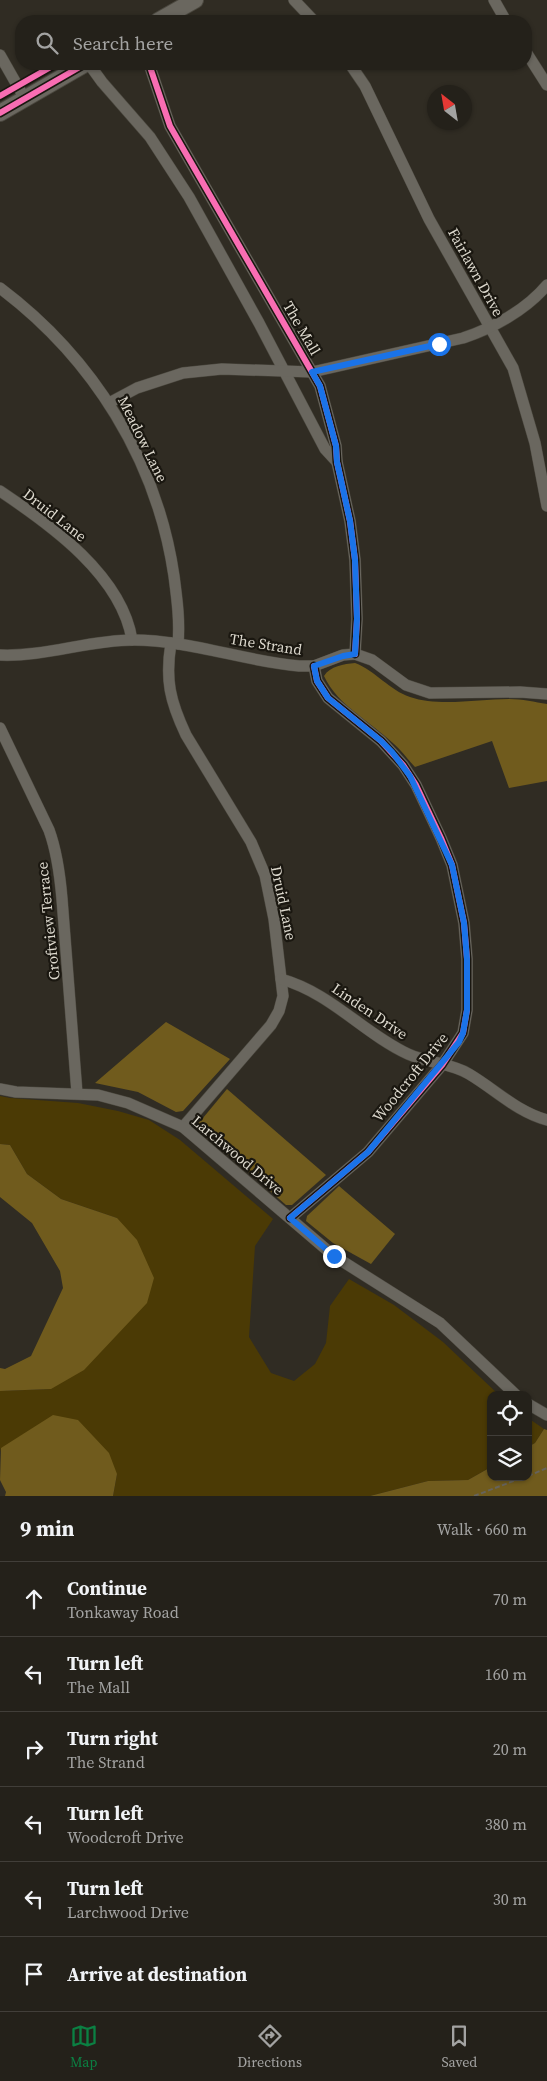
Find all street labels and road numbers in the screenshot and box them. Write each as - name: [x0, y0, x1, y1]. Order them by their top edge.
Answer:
- street label: Fairlawn Drive: [443, 224, 509, 320]
- street label: The Mall: [278, 297, 326, 359]
- street label: Meadow Lane: [113, 392, 173, 486]
- street label: Druid Lane: [19, 483, 91, 547]
- street label: The Strand: [228, 628, 304, 660]
- street label: Croftview Terrace: [31, 861, 65, 981]
- street label: Druid Lane: [266, 864, 302, 942]
- street label: Linden Drive: [328, 978, 412, 1044]
- street label: Woodcroft Drive: [367, 1028, 453, 1126]
- street label: Larchwood Drive: [188, 1110, 289, 1200]

